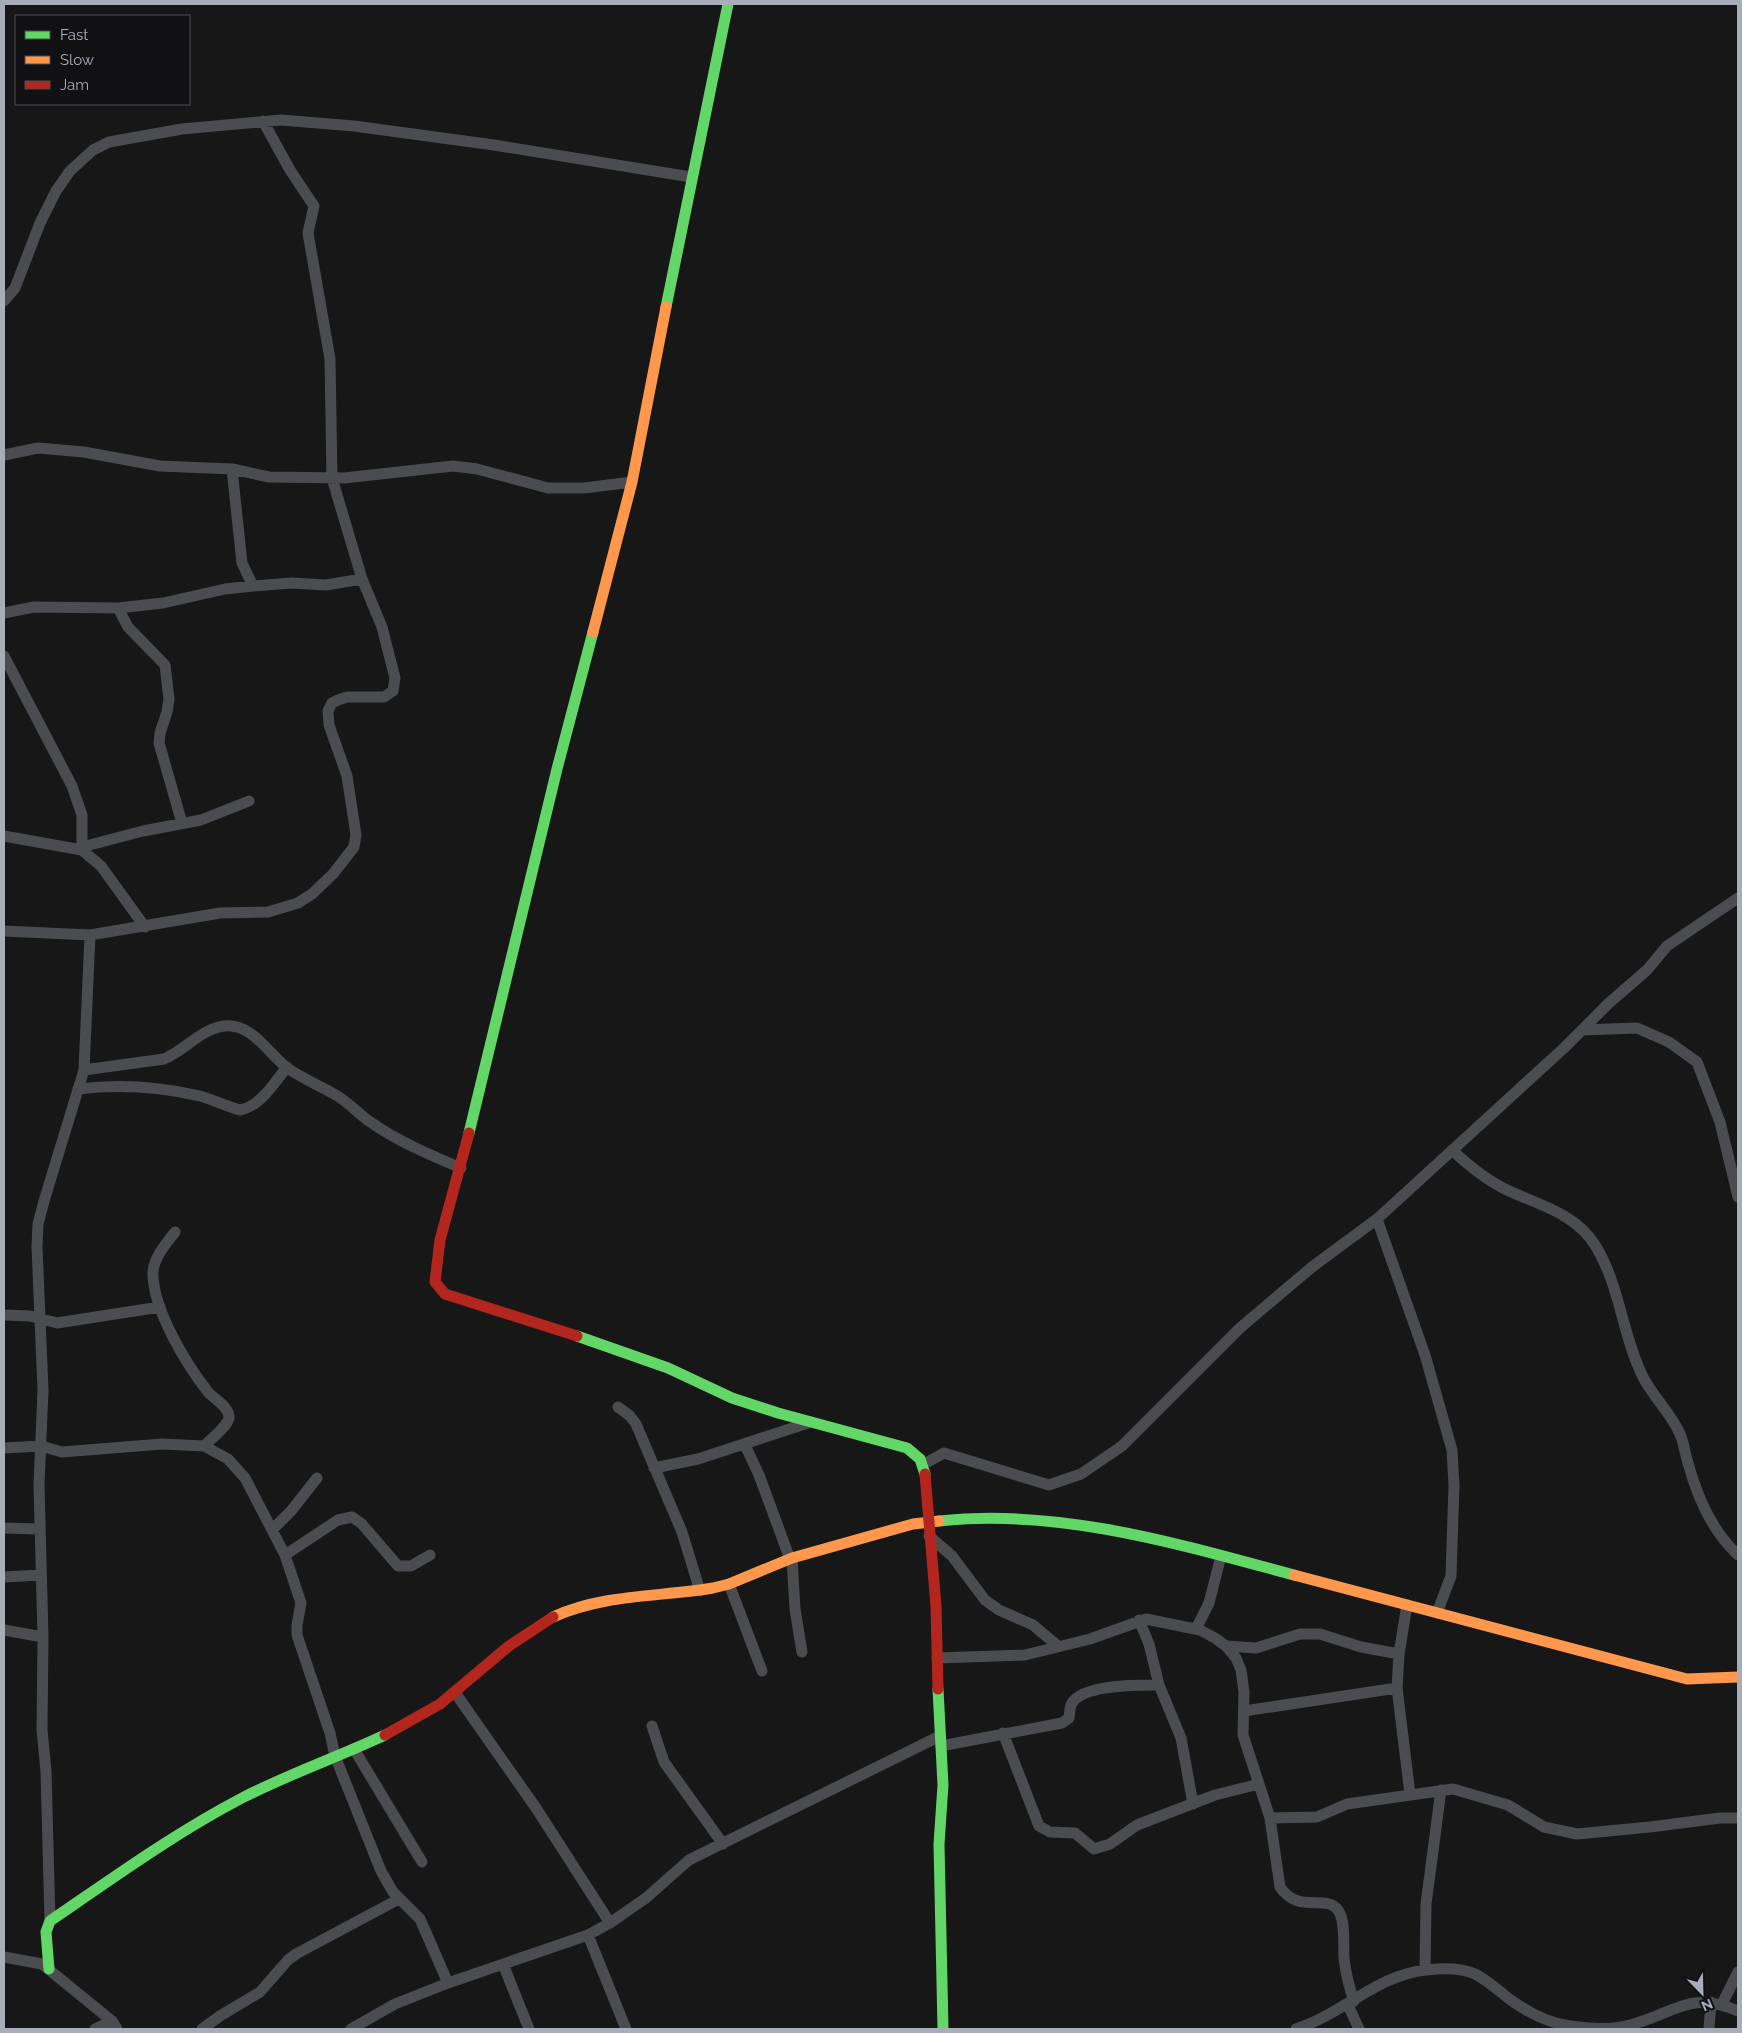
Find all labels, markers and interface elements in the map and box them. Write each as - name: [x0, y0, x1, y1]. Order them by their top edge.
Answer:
- legend: [15, 15, 190, 105]
- text: Fast: [60, 26, 88, 44]
- text: Slow: [60, 51, 94, 69]
- text: Jam: [60, 76, 89, 94]
- north arrow: [1677, 1968, 1727, 2018]
- text: N: [1699, 1996, 1715, 2014]

